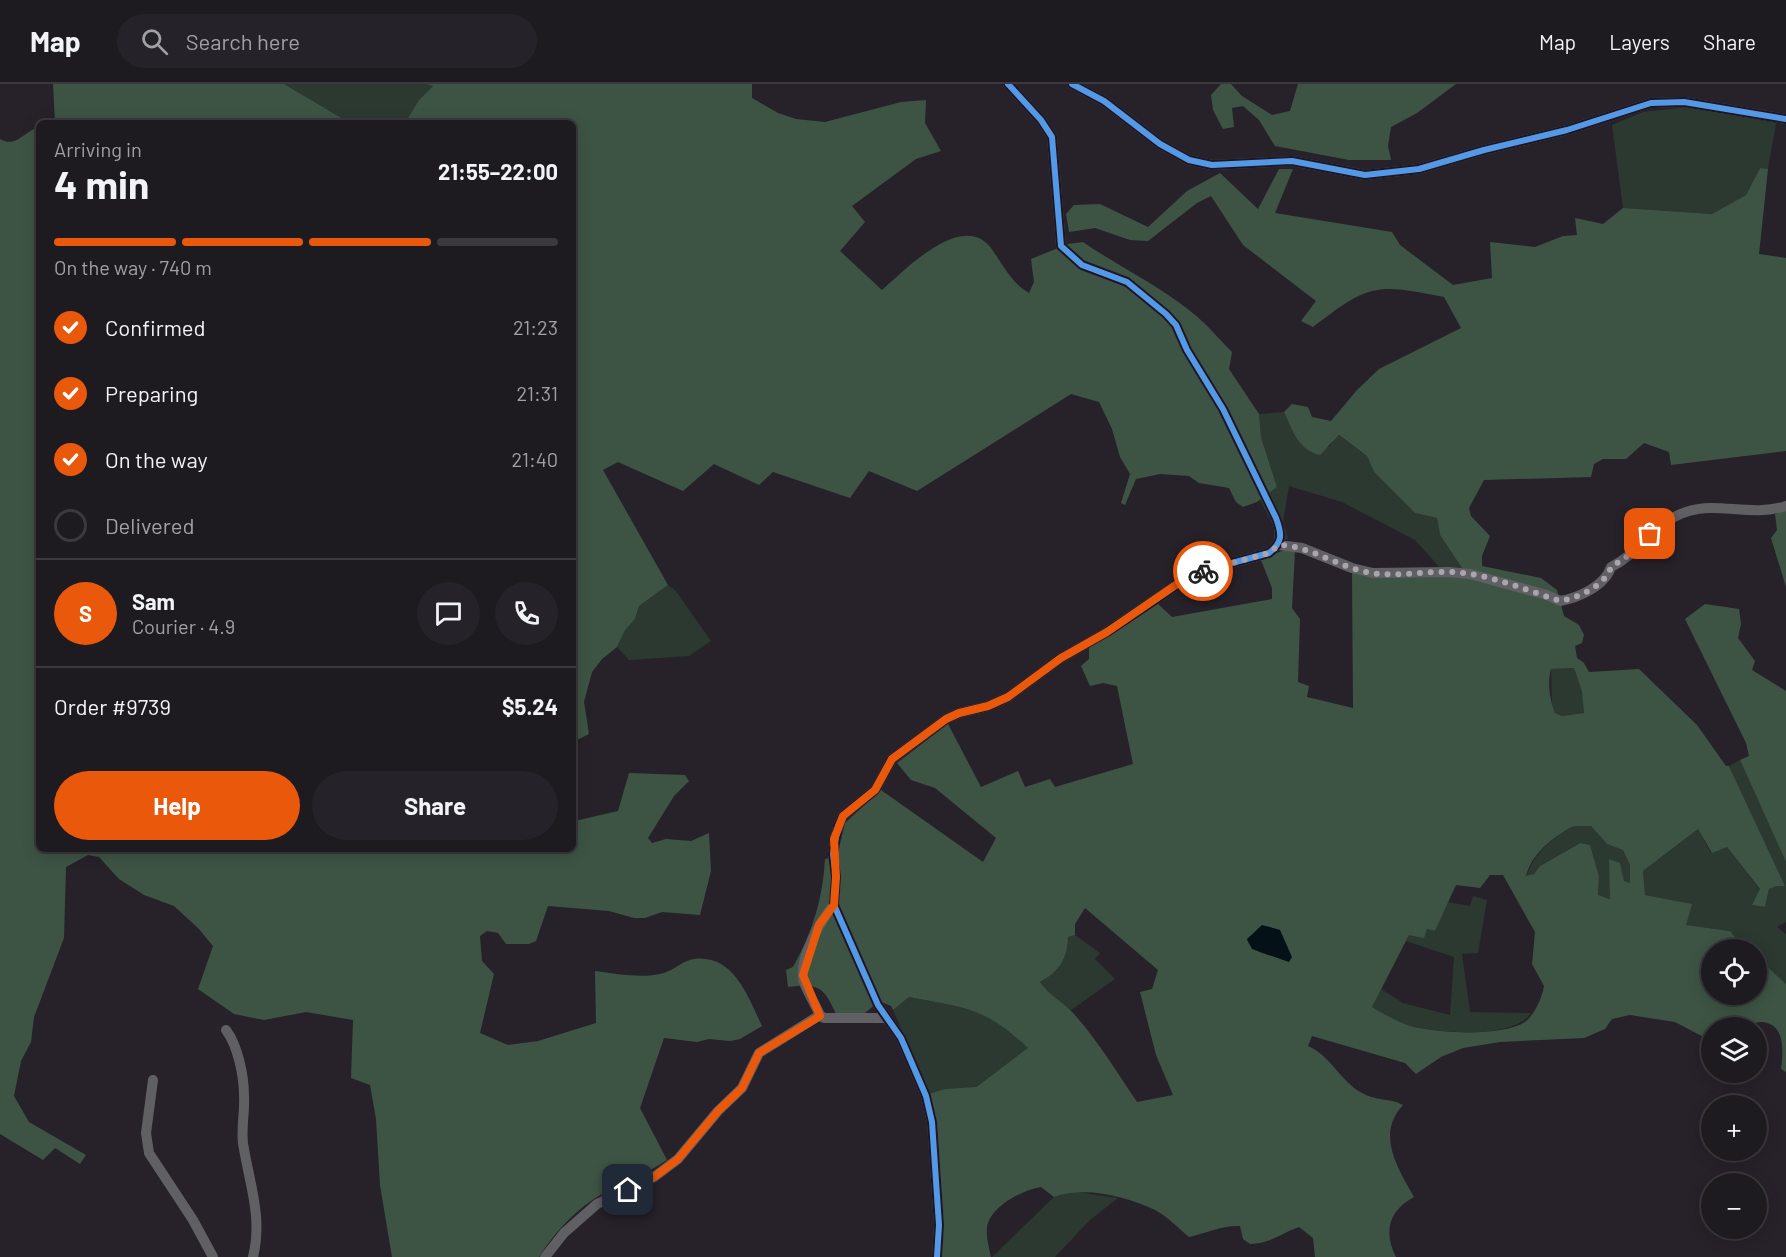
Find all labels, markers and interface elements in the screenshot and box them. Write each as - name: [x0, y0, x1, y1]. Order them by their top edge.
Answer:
- search box: [117, 14, 537, 68]
- text: Map: [30, 24, 81, 58]
- icon: search: [138, 25, 171, 58]
- text: Search here: [186, 28, 300, 54]
- text: Map: [1539, 29, 1576, 54]
- text: Layers: [1609, 29, 1670, 54]
- text: Share: [1703, 29, 1756, 54]
- text: Arriving in: [54, 137, 142, 161]
- text: 21:55–22:00: [438, 158, 558, 184]
- text: 4 min: [54, 160, 149, 207]
- text: On the way · 740 m: [54, 255, 212, 279]
- icon: check: [54, 311, 87, 344]
- text: Confirmed: [105, 314, 205, 340]
- text: 21:23: [513, 315, 558, 339]
- icon: check: [54, 377, 87, 410]
- text: Preparing: [105, 380, 198, 406]
- text: 21:31: [517, 381, 558, 405]
- icon: check: [54, 443, 87, 476]
- text: On the way: [105, 446, 208, 472]
- text: 21:40: [511, 447, 558, 471]
- pin: [1624, 508, 1675, 559]
- text: Delivered: [105, 512, 194, 538]
- icon: bag: [1633, 517, 1666, 550]
- courier: [1173, 541, 1233, 601]
- icon: bike: [1187, 555, 1220, 588]
- button: chat: [417, 582, 480, 645]
- button: phone: [495, 582, 558, 645]
- text: Sam: [132, 588, 175, 614]
- text: S: [79, 600, 92, 626]
- text: Courier · 4.9: [132, 614, 235, 638]
- text: Order #9739: [54, 693, 171, 719]
- text: $5.24: [502, 693, 558, 719]
- button: Help: [54, 771, 300, 840]
- button: Share: [312, 771, 558, 840]
- map controls: [1701, 939, 1767, 1239]
- button: locate: [1701, 939, 1767, 1005]
- button: layers: [1701, 1017, 1767, 1083]
- button: +: [1701, 1095, 1767, 1161]
- pin: [602, 1164, 653, 1215]
- icon: home: [611, 1173, 644, 1206]
- button: −: [1701, 1173, 1767, 1239]

